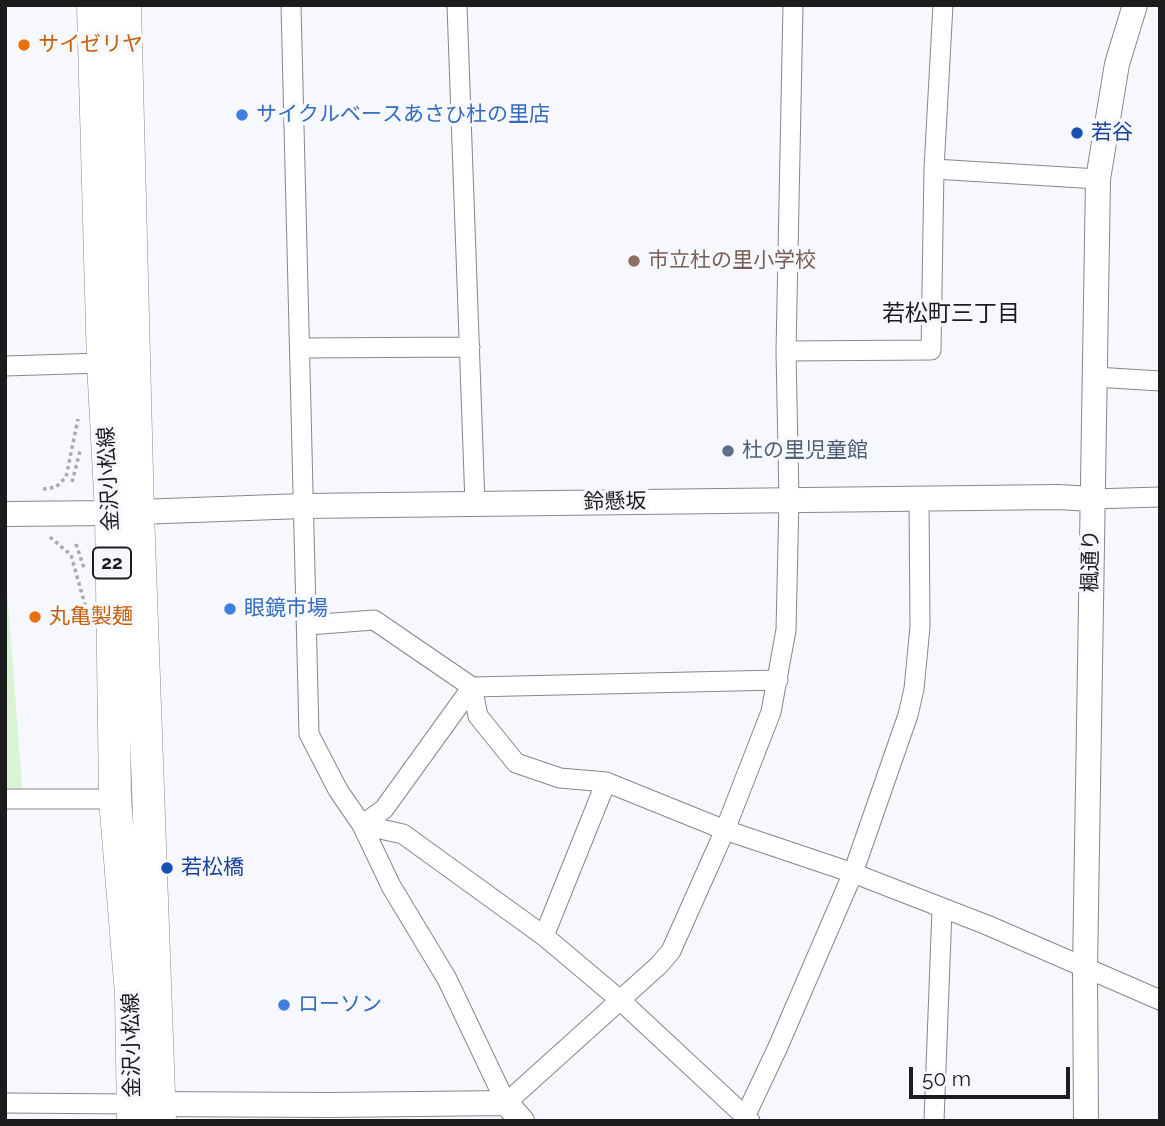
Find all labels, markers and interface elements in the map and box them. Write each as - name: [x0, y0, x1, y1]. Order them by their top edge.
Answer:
- place label: サイゼリヤ: [38, 32, 143, 58]
- marker: サイゼリヤ: [16, 37, 32, 53]
- place label: サイクルベースあさひ杜の里店: [256, 102, 550, 128]
- marker: サイクルベースあさひ杜の里店: [234, 107, 250, 123]
- place label: 若谷: [1091, 120, 1133, 146]
- marker: 若谷: [1069, 125, 1085, 141]
- place label: 市立杜の里小学校: [648, 248, 816, 274]
- marker: 市立杜の里小学校: [626, 253, 642, 269]
- district label: 若松町三丁目: [882, 300, 1020, 328]
- street label: 金沢小松線: [94, 426, 124, 532]
- place label: 杜の里児童館: [742, 438, 868, 464]
- marker: 杜の里児童館: [720, 443, 736, 459]
- street label: 鈴懸坂: [583, 489, 647, 515]
- street label: 楓通り: [1078, 529, 1104, 593]
- road number: 22: [93, 548, 131, 578]
- place label: 眼鏡市場: [244, 596, 328, 622]
- marker: 眼鏡市場: [222, 601, 238, 617]
- place label: 丸亀製麺: [49, 604, 133, 630]
- marker: 丸亀製麺: [27, 609, 43, 625]
- place label: 若松橋: [181, 855, 244, 881]
- marker: 若松橋: [159, 860, 175, 876]
- street label: 金沢小松線: [118, 992, 146, 1098]
- place label: ローソン: [298, 992, 382, 1018]
- marker: ローソン: [276, 997, 292, 1013]
- scale bar: [913, 1052, 1074, 1096]
- text: 50 m: [922, 1066, 971, 1091]

